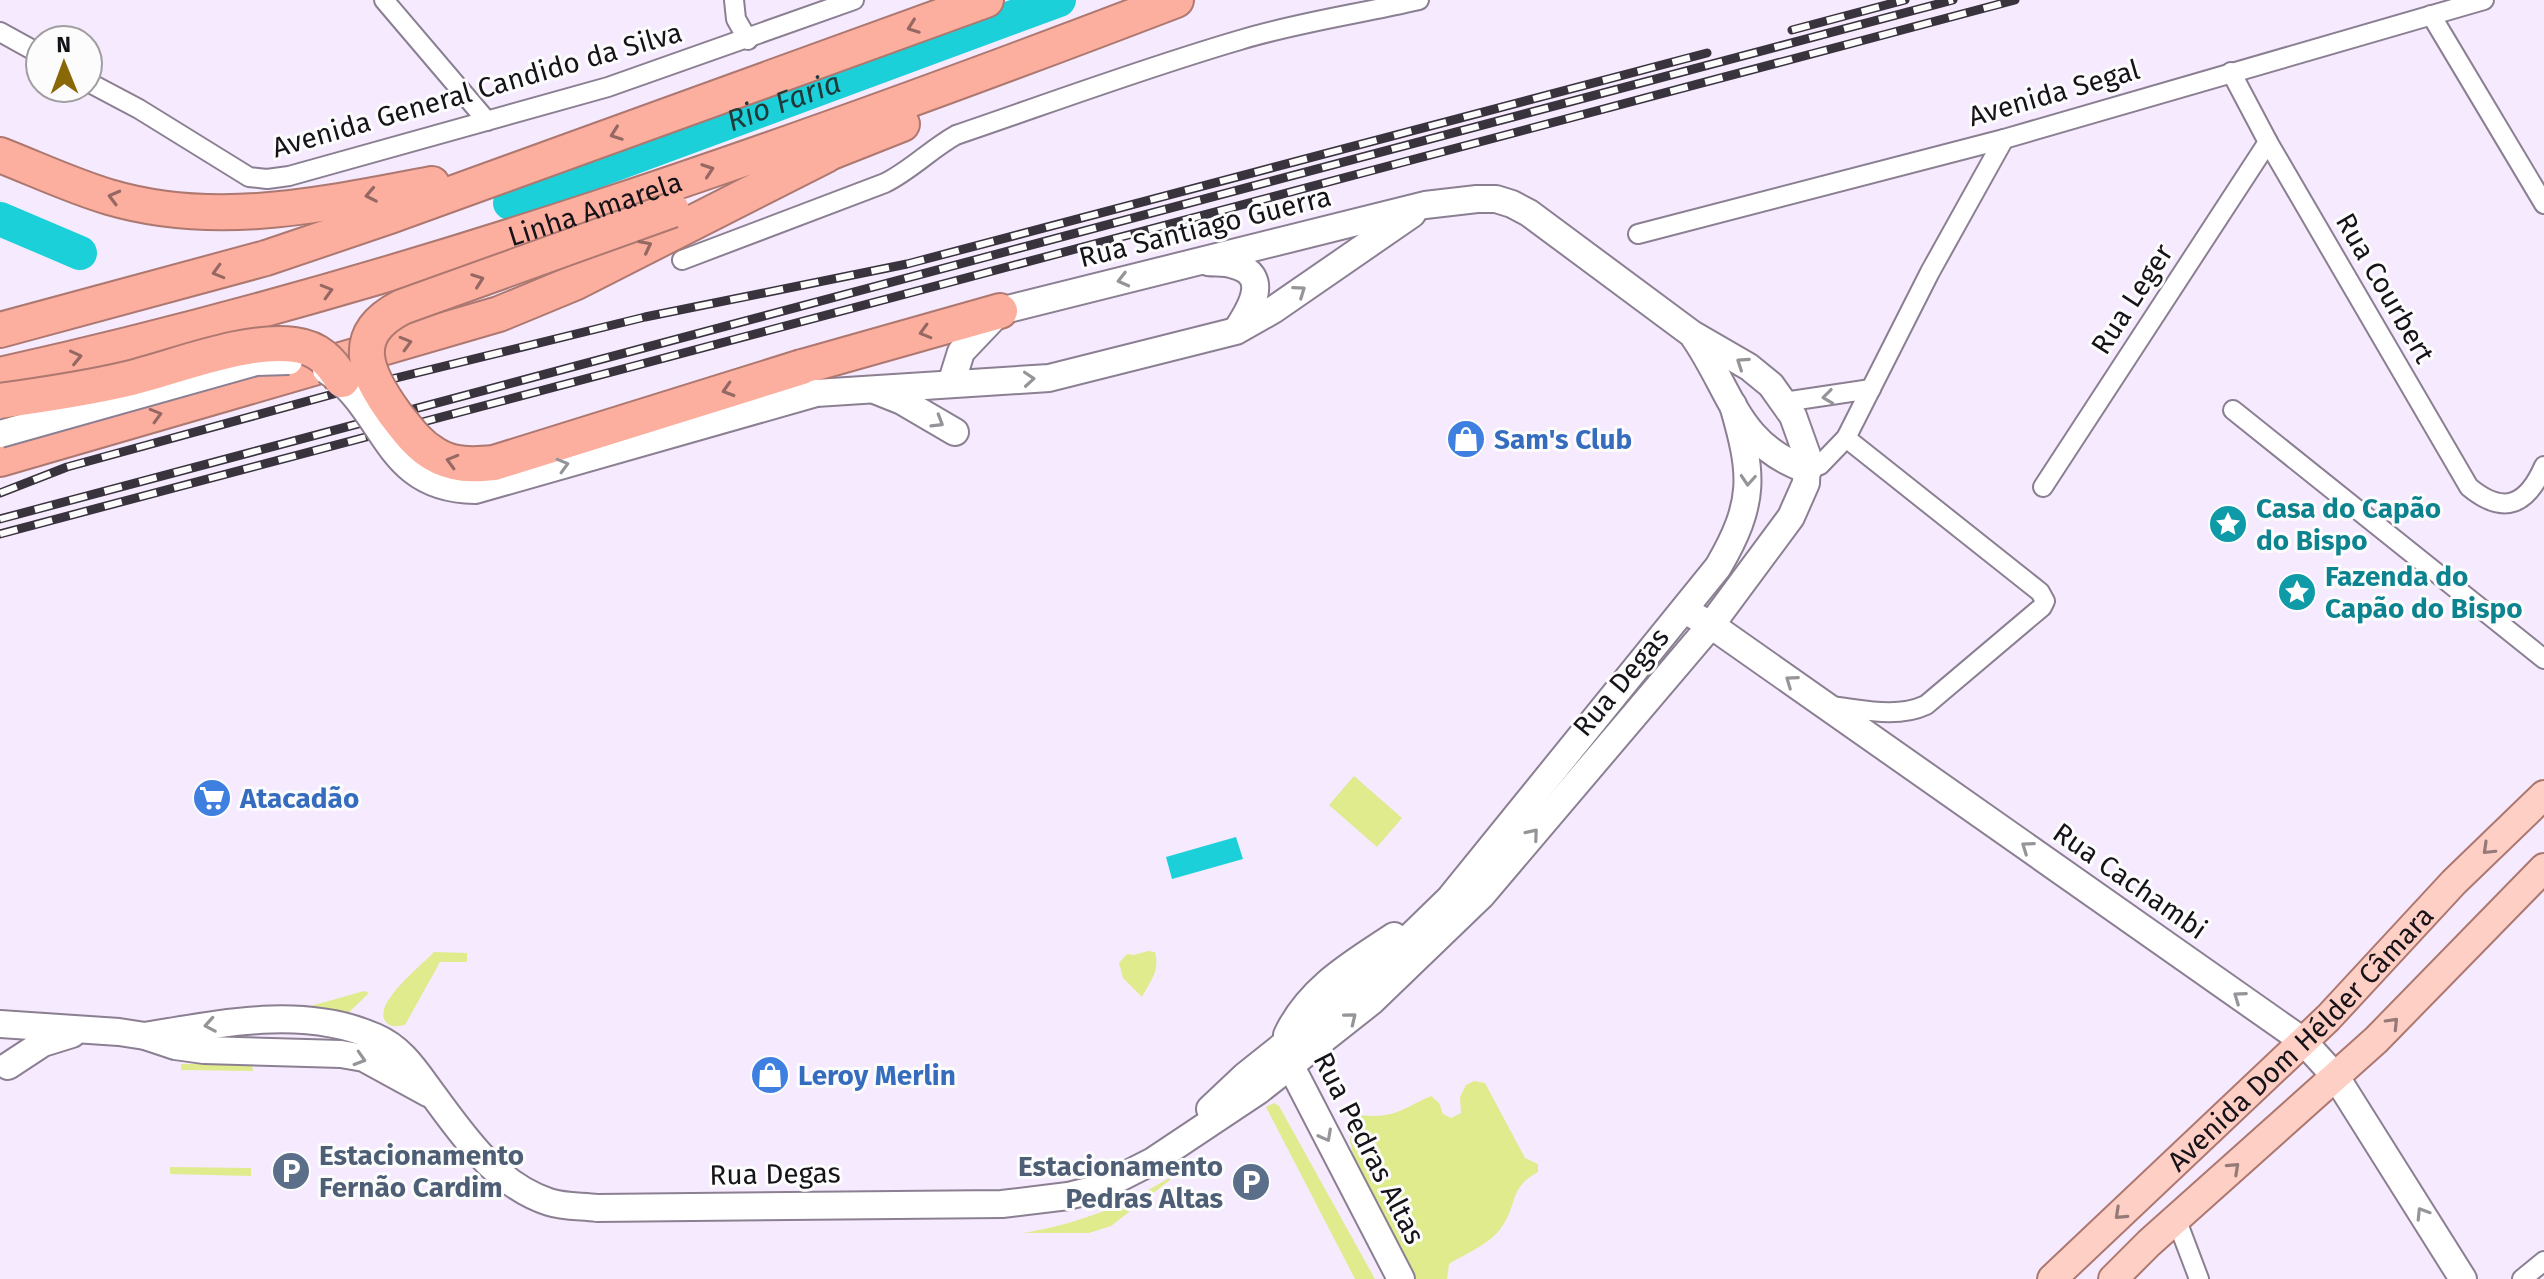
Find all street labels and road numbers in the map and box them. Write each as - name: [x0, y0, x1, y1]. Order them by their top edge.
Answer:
- street label: Avenida General Candido da Silva: [268, 16, 686, 164]
- street label: Avenida Segal: [1965, 53, 2143, 133]
- street label: Linha Amarela: [504, 165, 686, 253]
- street label: Rua Santiago Guerra: [1075, 180, 1335, 274]
- street label: Rua Courbert: [2329, 207, 2442, 369]
- street label: Rua Leger: [2084, 238, 2180, 360]
- street label: Rua Degas: [1566, 621, 1676, 743]
- street label: Rua Cachambi: [2047, 816, 2213, 946]
- street label: Avenida Dom Hélder Câmara: [2161, 899, 2440, 1178]
- street label: Rua Pedras Altas: [1306, 1047, 1432, 1249]
- street label: Rua Degas: [709, 1156, 841, 1192]

